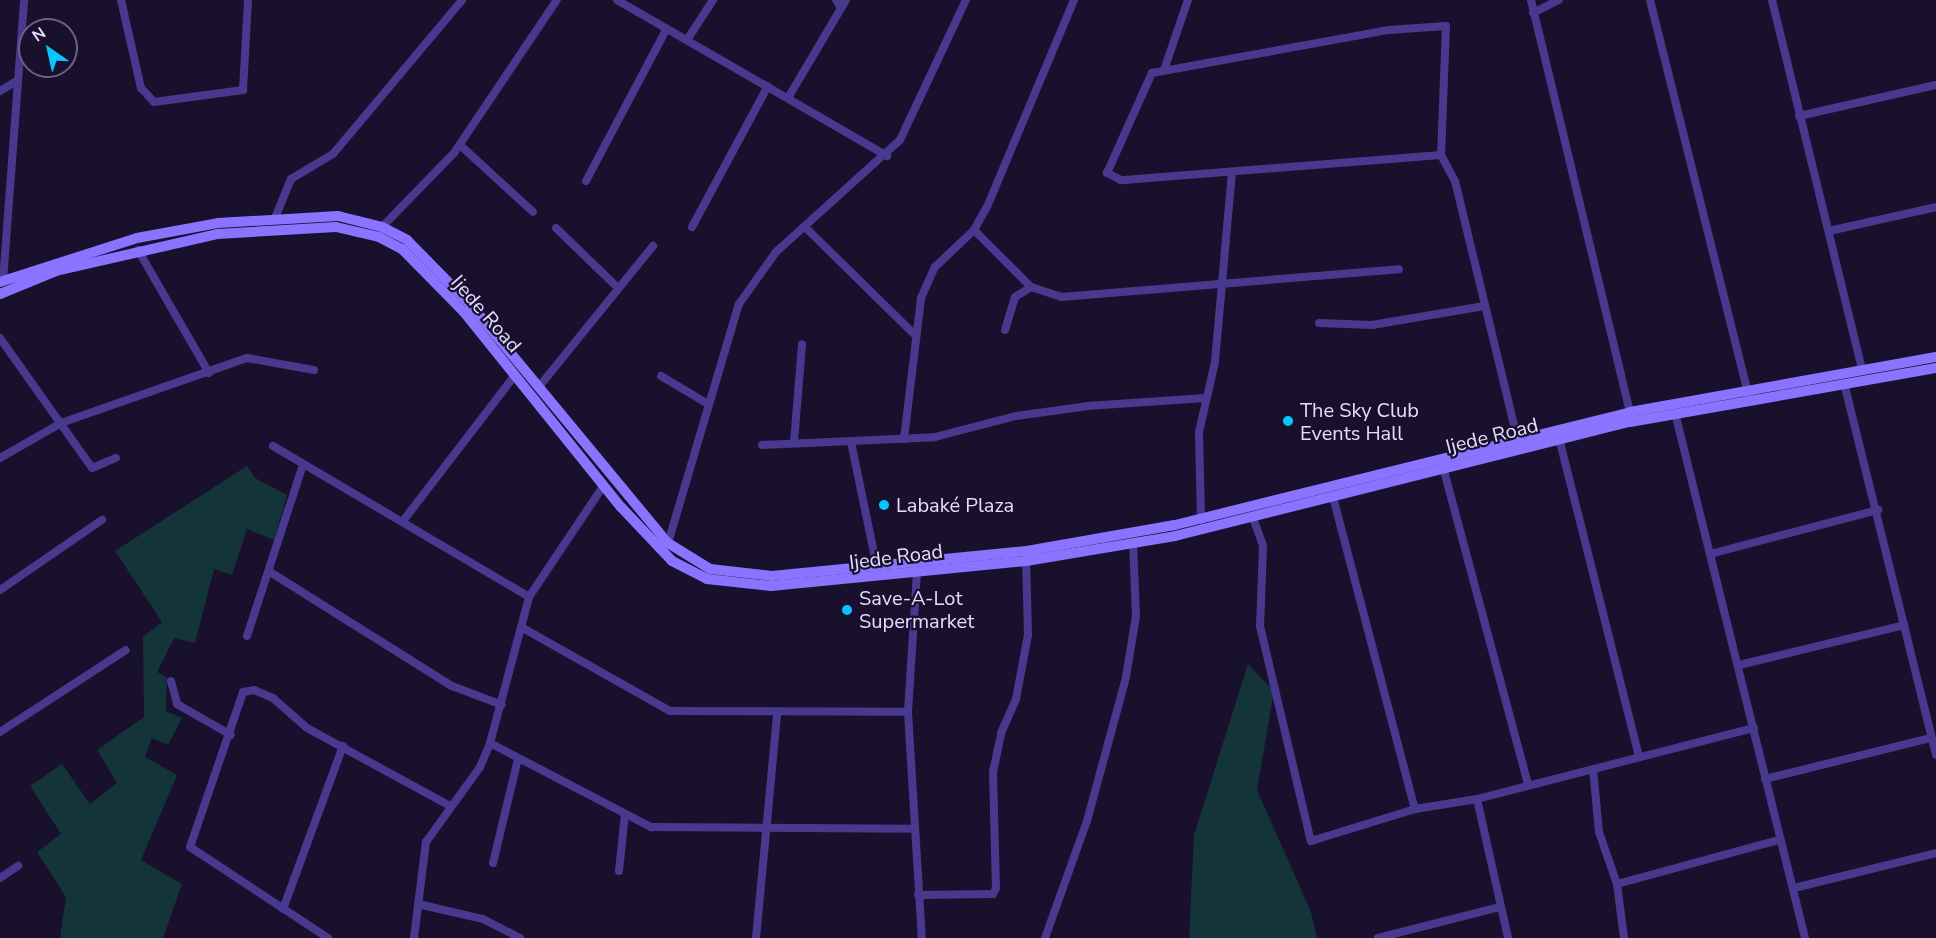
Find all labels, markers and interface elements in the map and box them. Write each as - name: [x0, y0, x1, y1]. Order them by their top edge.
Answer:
- north arrow: [18, 18, 78, 78]
- text: N: [28, 22, 50, 47]
- street label: Ijede Road: [446, 270, 526, 358]
- place label: The Sky Club Events Hall: [1300, 398, 1419, 445]
- street label: Ijede Road: [1443, 413, 1541, 459]
- marker: The Sky Club Events Hall: [1281, 414, 1295, 428]
- place label: Labaké Plaza: [896, 493, 1014, 517]
- marker: Labaké Plaza: [877, 498, 891, 512]
- street label: Ijede Road: [848, 539, 944, 575]
- place label: Save-A-Lot Supermarket: [859, 586, 974, 633]
- marker: Save-A-Lot Supermarket: [840, 603, 854, 617]

